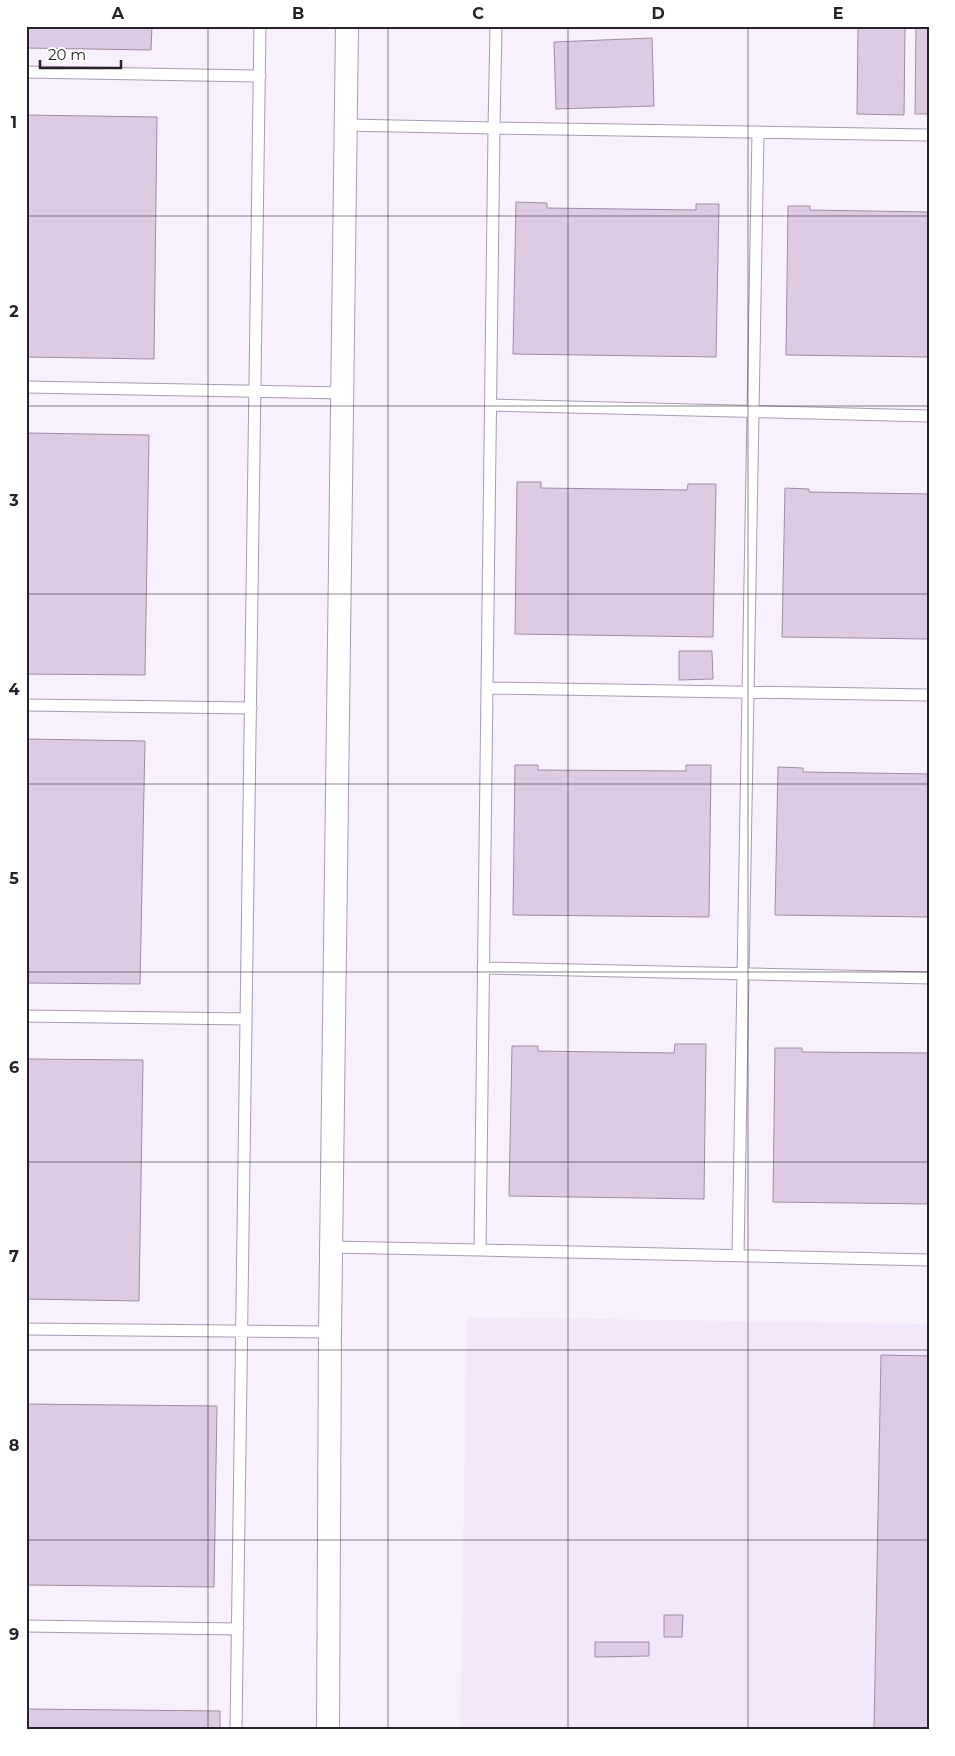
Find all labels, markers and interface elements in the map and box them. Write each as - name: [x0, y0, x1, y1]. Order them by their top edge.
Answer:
- text: A: [111, 4, 125, 23]
- text: B: [292, 4, 304, 23]
- text: C: [472, 4, 484, 23]
- text: D: [651, 4, 665, 23]
- text: E: [833, 4, 843, 23]
- scale bar: [40, 38, 121, 70]
- text: 20 m: [48, 45, 86, 64]
- text: 1: [11, 113, 17, 132]
- text: 2: [9, 302, 19, 321]
- text: 3: [8, 491, 19, 510]
- text: 4: [8, 680, 20, 699]
- text: 5: [9, 869, 19, 888]
- text: 6: [9, 1058, 19, 1077]
- text: 7: [9, 1247, 19, 1266]
- text: 8: [9, 1436, 19, 1455]
- text: 9: [9, 1625, 19, 1644]

